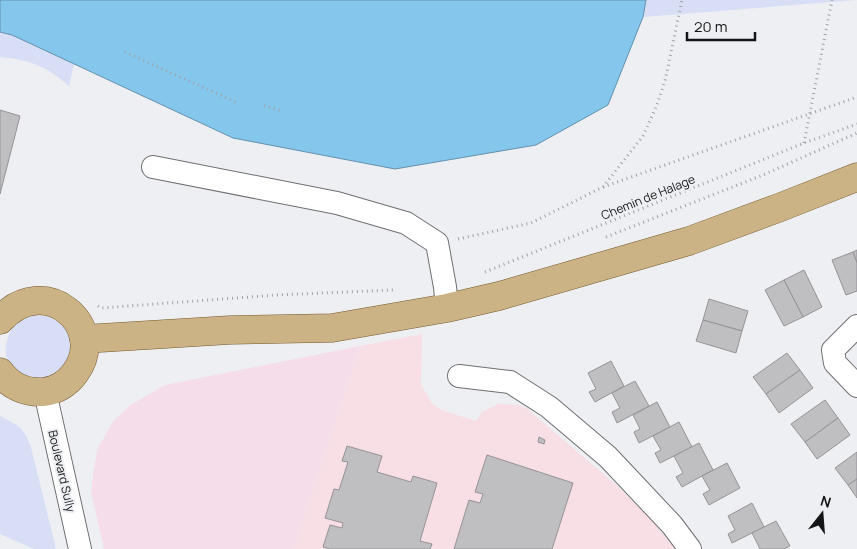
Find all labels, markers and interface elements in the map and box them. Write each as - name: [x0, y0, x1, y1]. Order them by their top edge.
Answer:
- scale bar: [687, 10, 754, 42]
- text: 20 m: [694, 16, 727, 37]
- street label: Chemin de Halage: [598, 170, 698, 224]
- street label: Boulevard Sully: [44, 428, 80, 514]
- north arrow: [797, 489, 847, 539]
- text: N: [818, 491, 834, 512]

